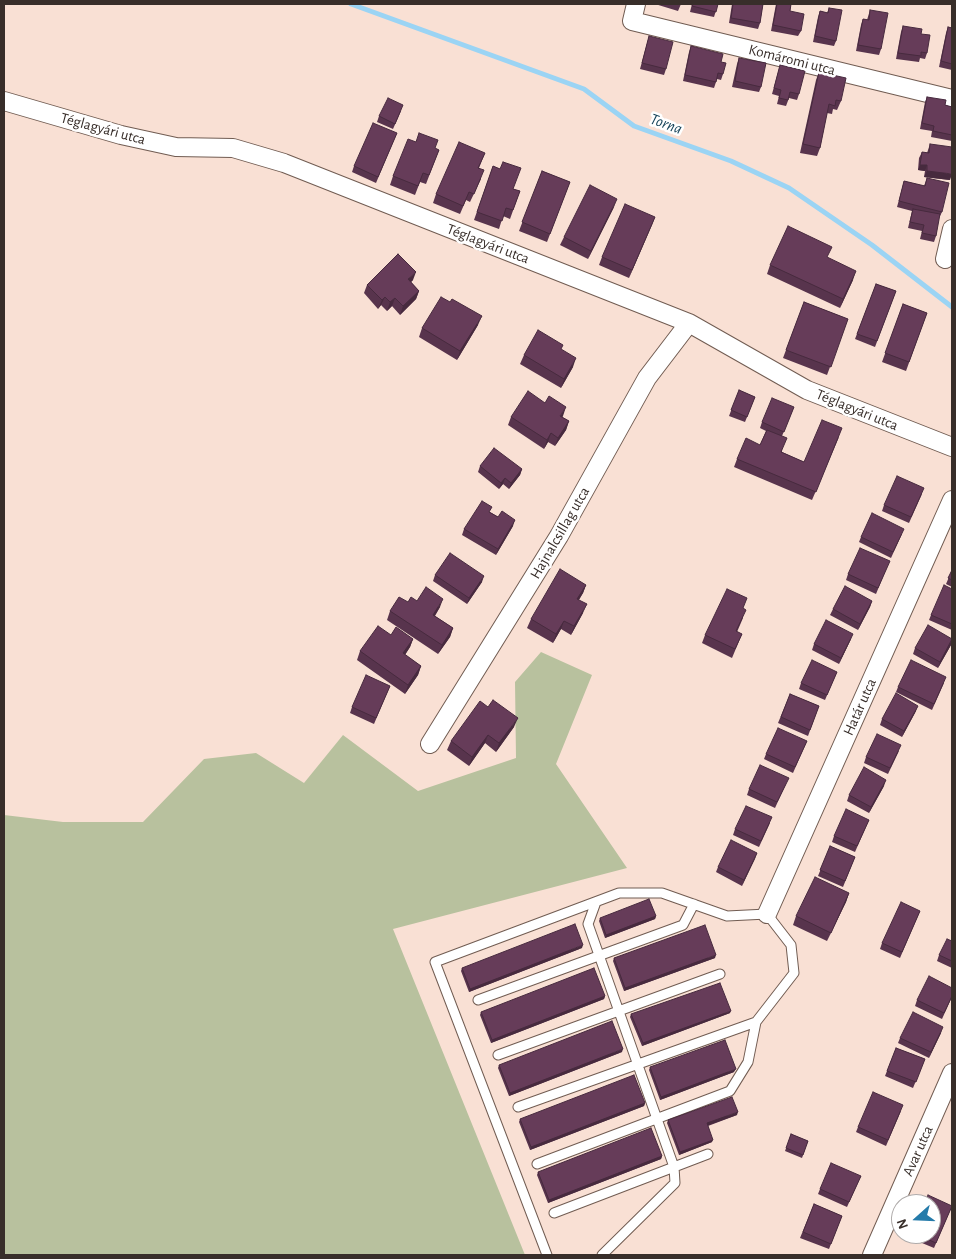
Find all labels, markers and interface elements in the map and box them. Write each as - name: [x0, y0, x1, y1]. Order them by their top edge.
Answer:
- street label: Komáromi utca: [747, 41, 837, 79]
- street label: Téglagyári utca: [59, 109, 147, 149]
- water label: Torna: [647, 109, 685, 139]
- street label: Téglagyári utca: [444, 220, 532, 268]
- street label: Téglagyári utca: [813, 385, 901, 435]
- street label: Hajnalcsillag utca: [526, 484, 594, 582]
- street label: Határ utca: [839, 676, 881, 738]
- street label: Avar utca: [899, 1123, 937, 1179]
- north arrow: [891, 1194, 941, 1244]
- text: N: [895, 1217, 911, 1231]

